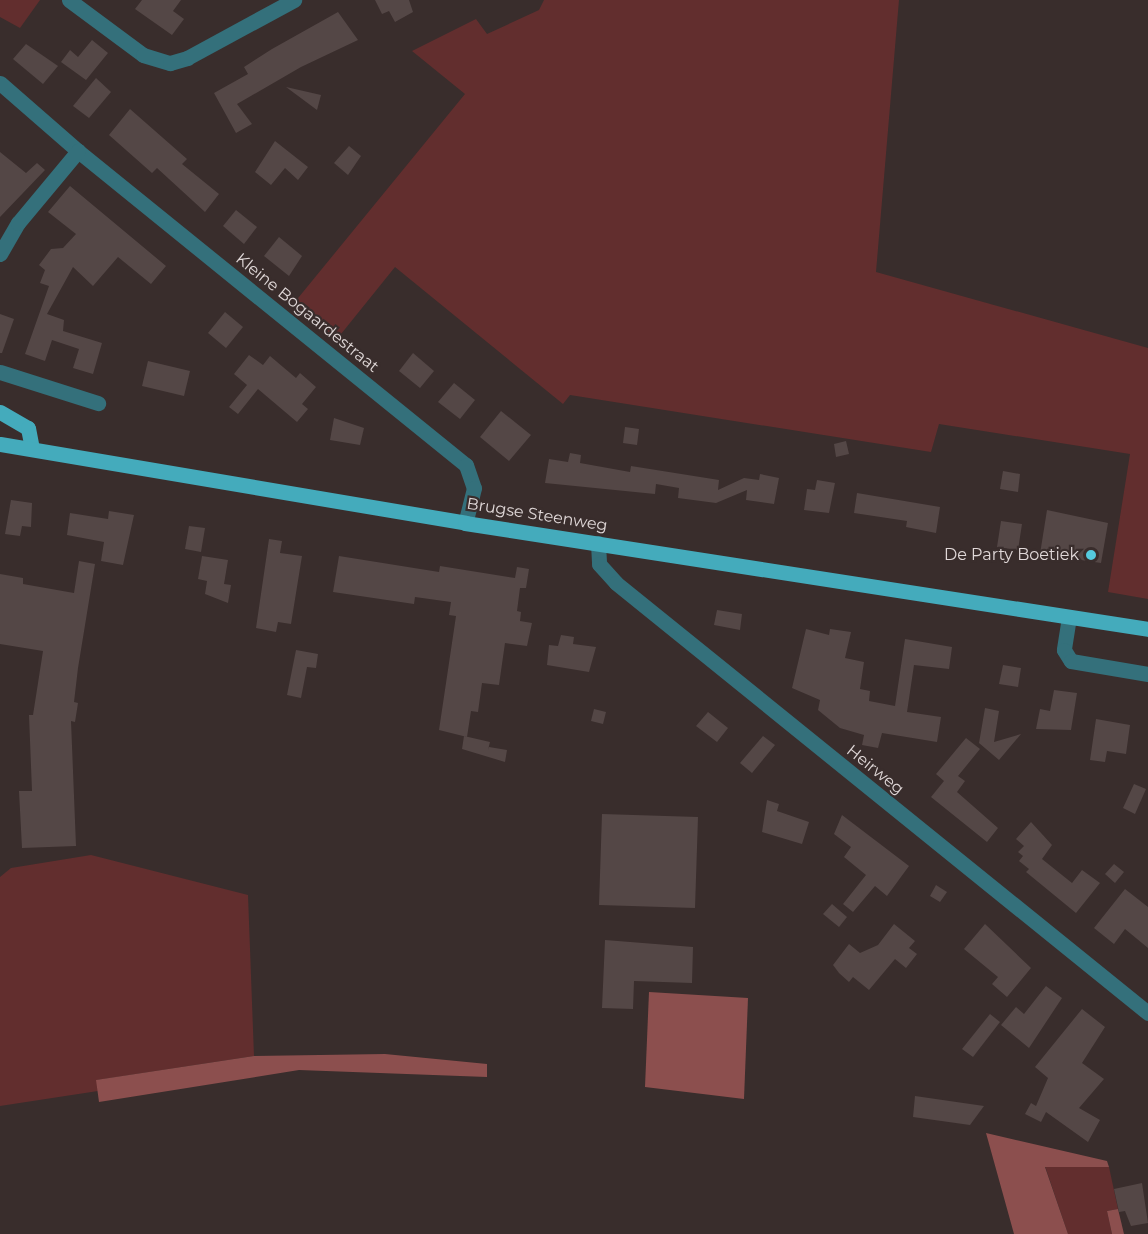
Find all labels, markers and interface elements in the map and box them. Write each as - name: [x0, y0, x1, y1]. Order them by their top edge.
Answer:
- street label: Kleine Bogaardestraat: [232, 249, 382, 377]
- street label: Brugse Steenweg: [465, 494, 609, 536]
- place label: De Party Boetiek: [944, 545, 1079, 565]
- marker: De Party Boetiek: [1084, 548, 1098, 562]
- street label: Heirweg: [843, 741, 907, 799]

